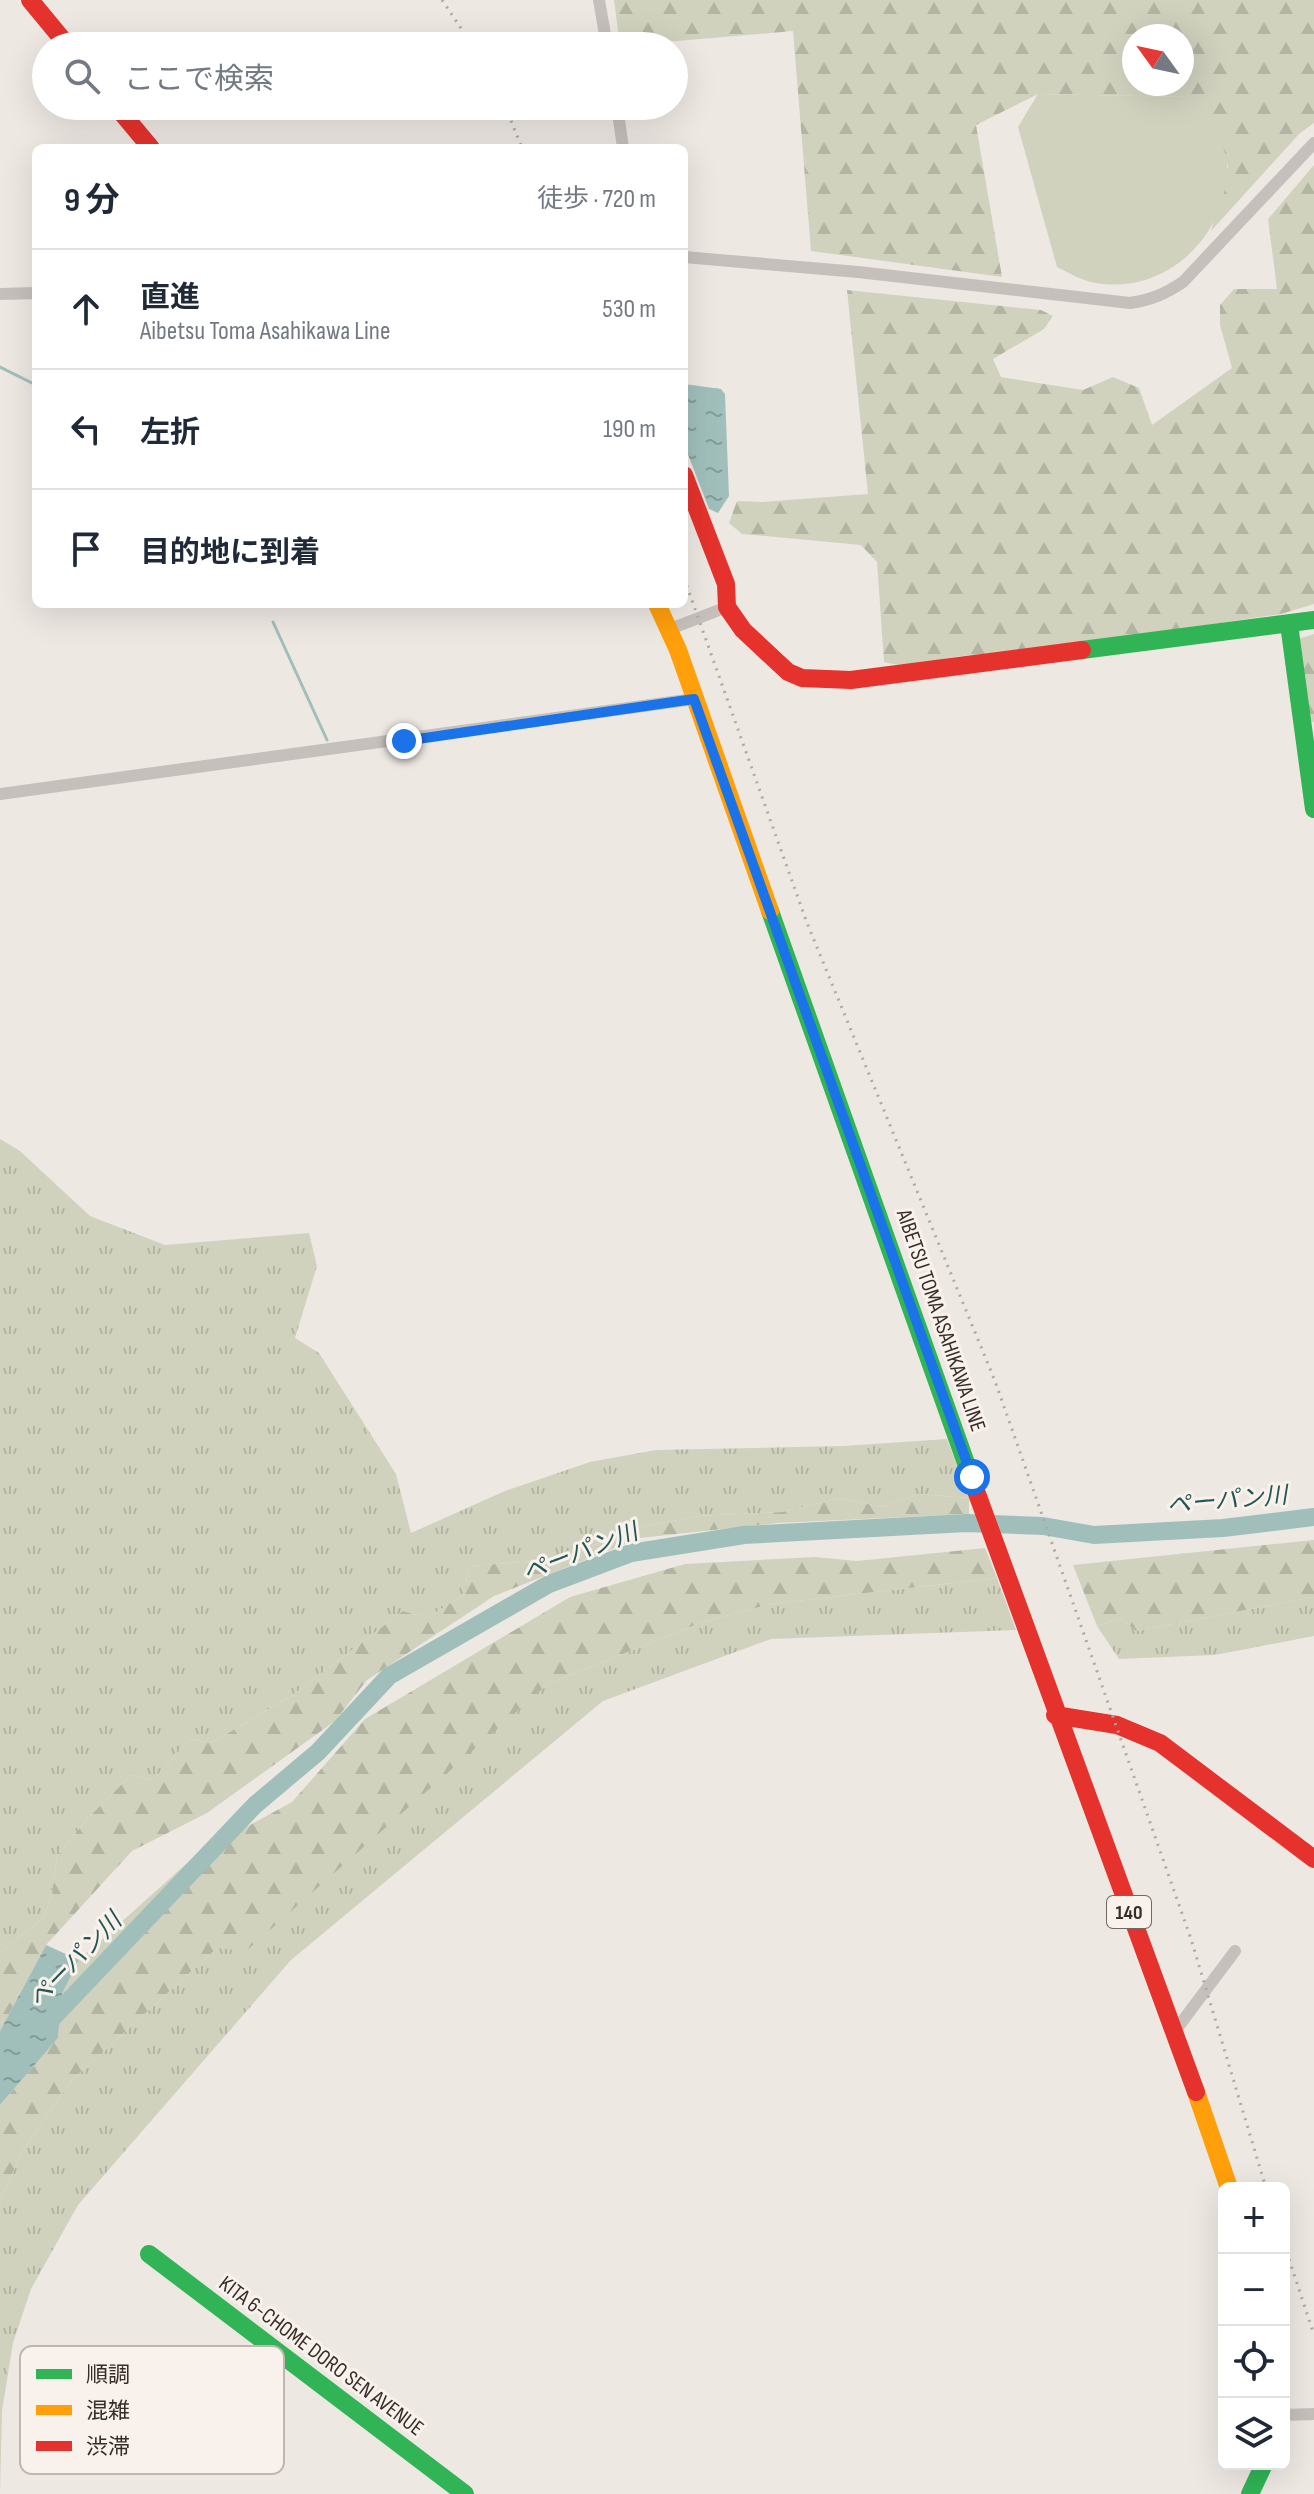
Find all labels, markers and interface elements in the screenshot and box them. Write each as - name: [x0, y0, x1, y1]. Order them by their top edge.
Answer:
- north arrow: [1122, 24, 1194, 96]
- search box: [32, 32, 688, 120]
- icon: search: [60, 54, 104, 98]
- text: ここで検索: [124, 62, 274, 98]
- text: 9 分: [64, 180, 119, 221]
- text: 徒歩 · 720 m: [537, 184, 656, 215]
- text: 直進: [140, 280, 200, 316]
- icon: ahead: [64, 287, 108, 331]
- text: 530 m: [602, 294, 656, 325]
- text: Aibetsu Toma Asahikawa Line: [140, 316, 390, 347]
- icon: left: [64, 407, 108, 451]
- text: 190 m: [603, 414, 656, 445]
- text: 左折: [140, 415, 200, 451]
- icon: arrive: [64, 527, 108, 571]
- text: 目的地に到着: [140, 535, 320, 571]
- route end: [386, 723, 422, 759]
- street label: AIBETSU TOMA ASAHIKAWA LINE: [890, 1205, 991, 1435]
- route start: [954, 1459, 990, 1495]
- water label: ペーパン川: [1166, 1481, 1292, 1520]
- water label: ペーパン川: [519, 1516, 645, 1588]
- road number: 140: [1107, 1896, 1151, 1928]
- water label: ペーパン川: [23, 1905, 130, 2014]
- map controls: [1218, 2182, 1290, 2470]
- button: +: [1218, 2182, 1290, 2254]
- button: −: [1218, 2254, 1290, 2326]
- street label: KITA 6-CHOME DORO SEN AVENUE: [213, 2270, 429, 2442]
- button: locate: [1218, 2326, 1290, 2398]
- legend: [20, 2346, 284, 2474]
- text: 順調: [86, 2362, 130, 2389]
- text: 混雑: [86, 2398, 130, 2425]
- button: layers: [1218, 2398, 1290, 2470]
- text: 渋滞: [86, 2434, 130, 2461]

